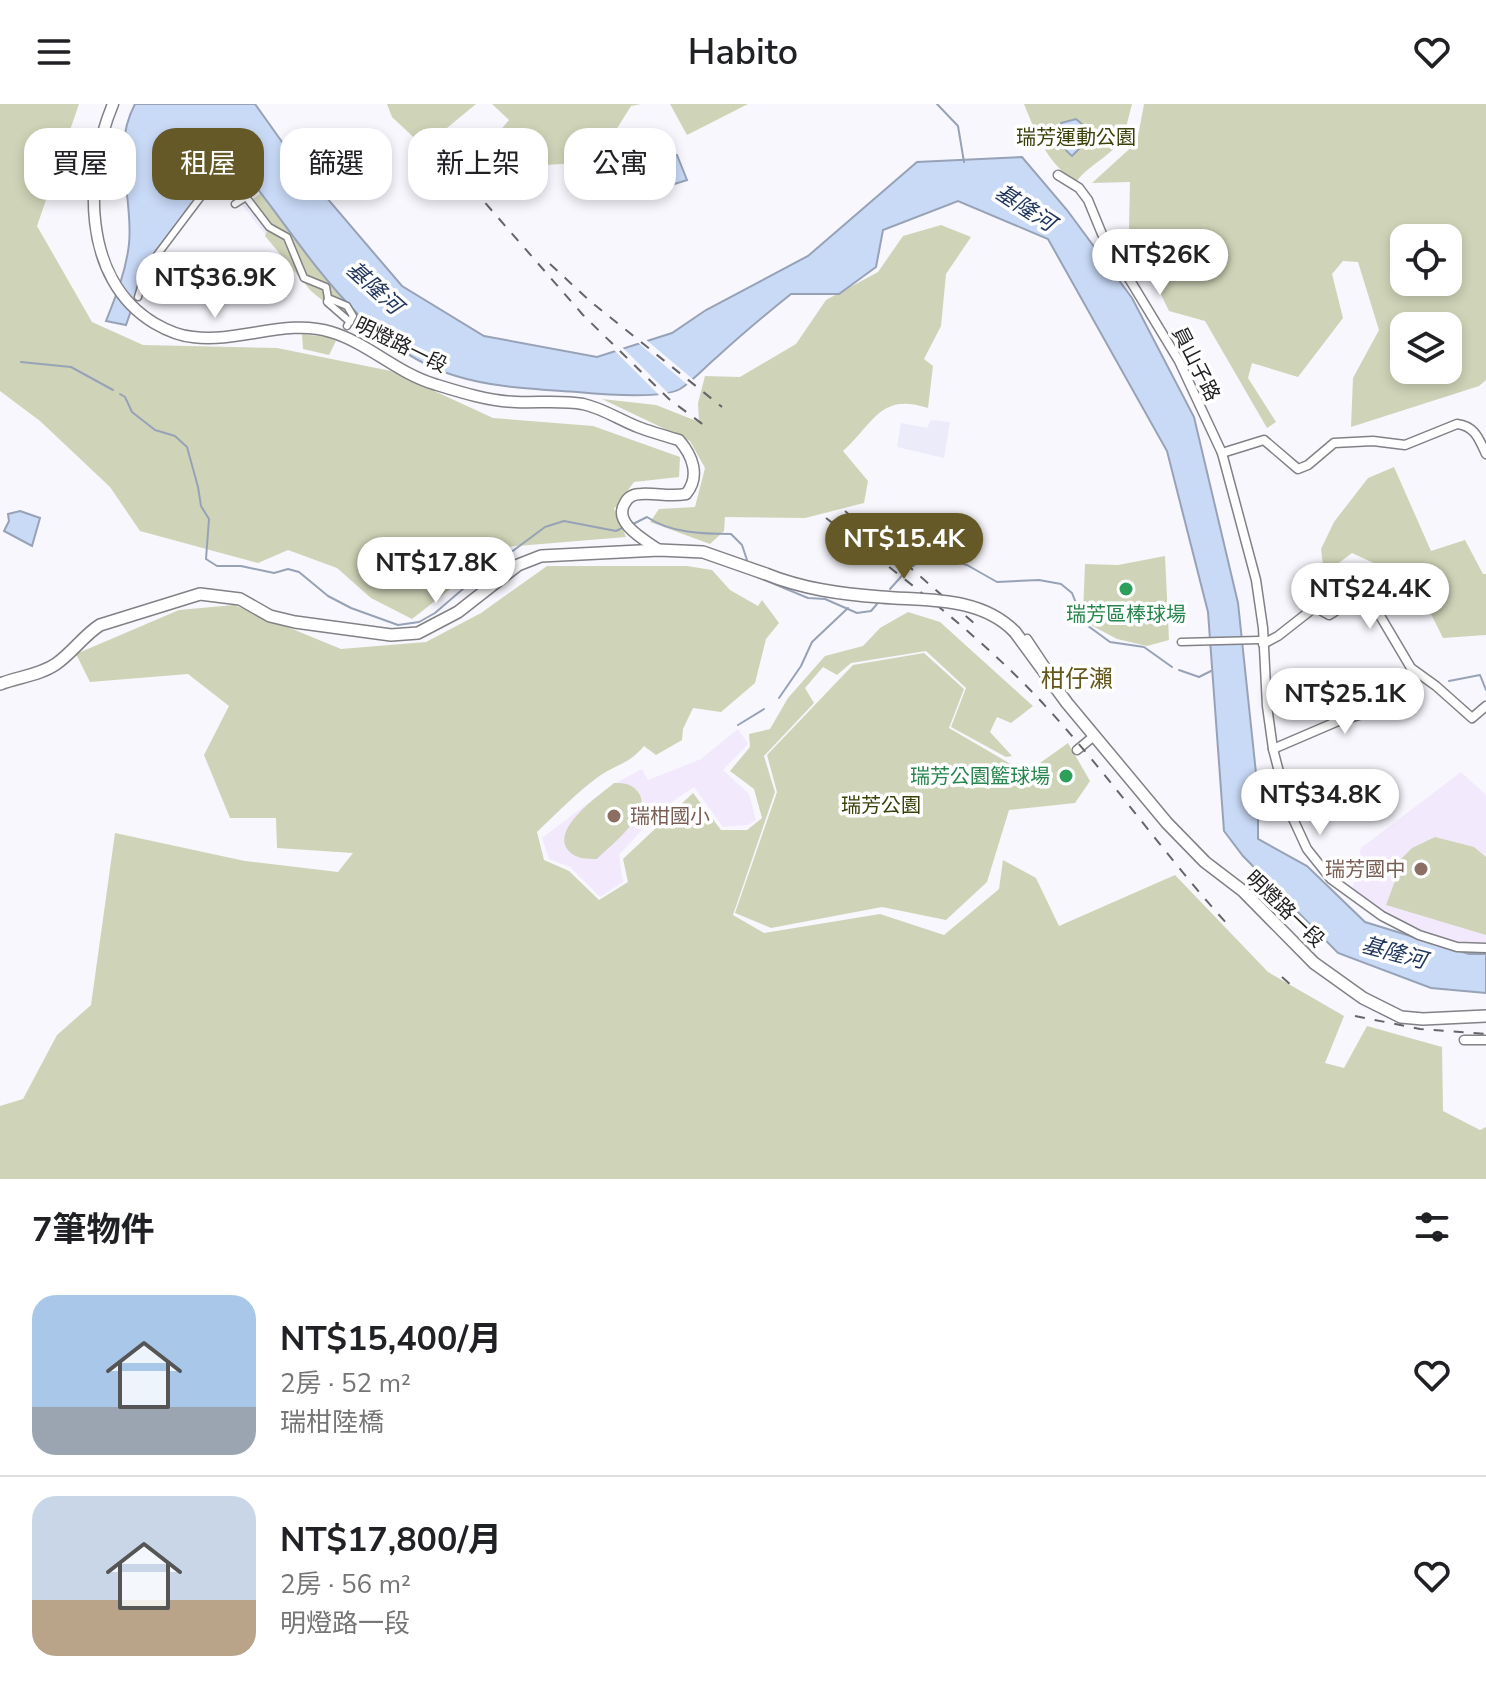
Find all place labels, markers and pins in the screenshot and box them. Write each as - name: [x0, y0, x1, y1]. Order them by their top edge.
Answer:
- pin: NT$26K: [1095, 229, 1225, 297]
- pin: NT$36.9K: [132, 252, 298, 320]
- pin: NT$15.4K: [821, 513, 987, 581]
- pin: NT$17.8K: [353, 537, 519, 605]
- pin: NT$24.4K: [1287, 563, 1453, 631]
- marker: 瑞芳區棒球場: [1117, 580, 1135, 598]
- place label: 瑞芳區棒球場: [1066, 601, 1186, 628]
- pin: NT$25.1K: [1262, 668, 1428, 736]
- place label: 瑞芳公園籃球場: [910, 763, 1050, 790]
- marker: 瑞芳公園籃球場: [1057, 767, 1075, 785]
- pin: NT$34.8K: [1237, 769, 1403, 837]
- place label: 瑞柑國小: [630, 803, 710, 830]
- marker: 瑞柑國小: [605, 807, 623, 825]
- place label: 瑞芳國中: [1325, 856, 1405, 883]
- marker: 瑞芳國中: [1412, 860, 1430, 878]

